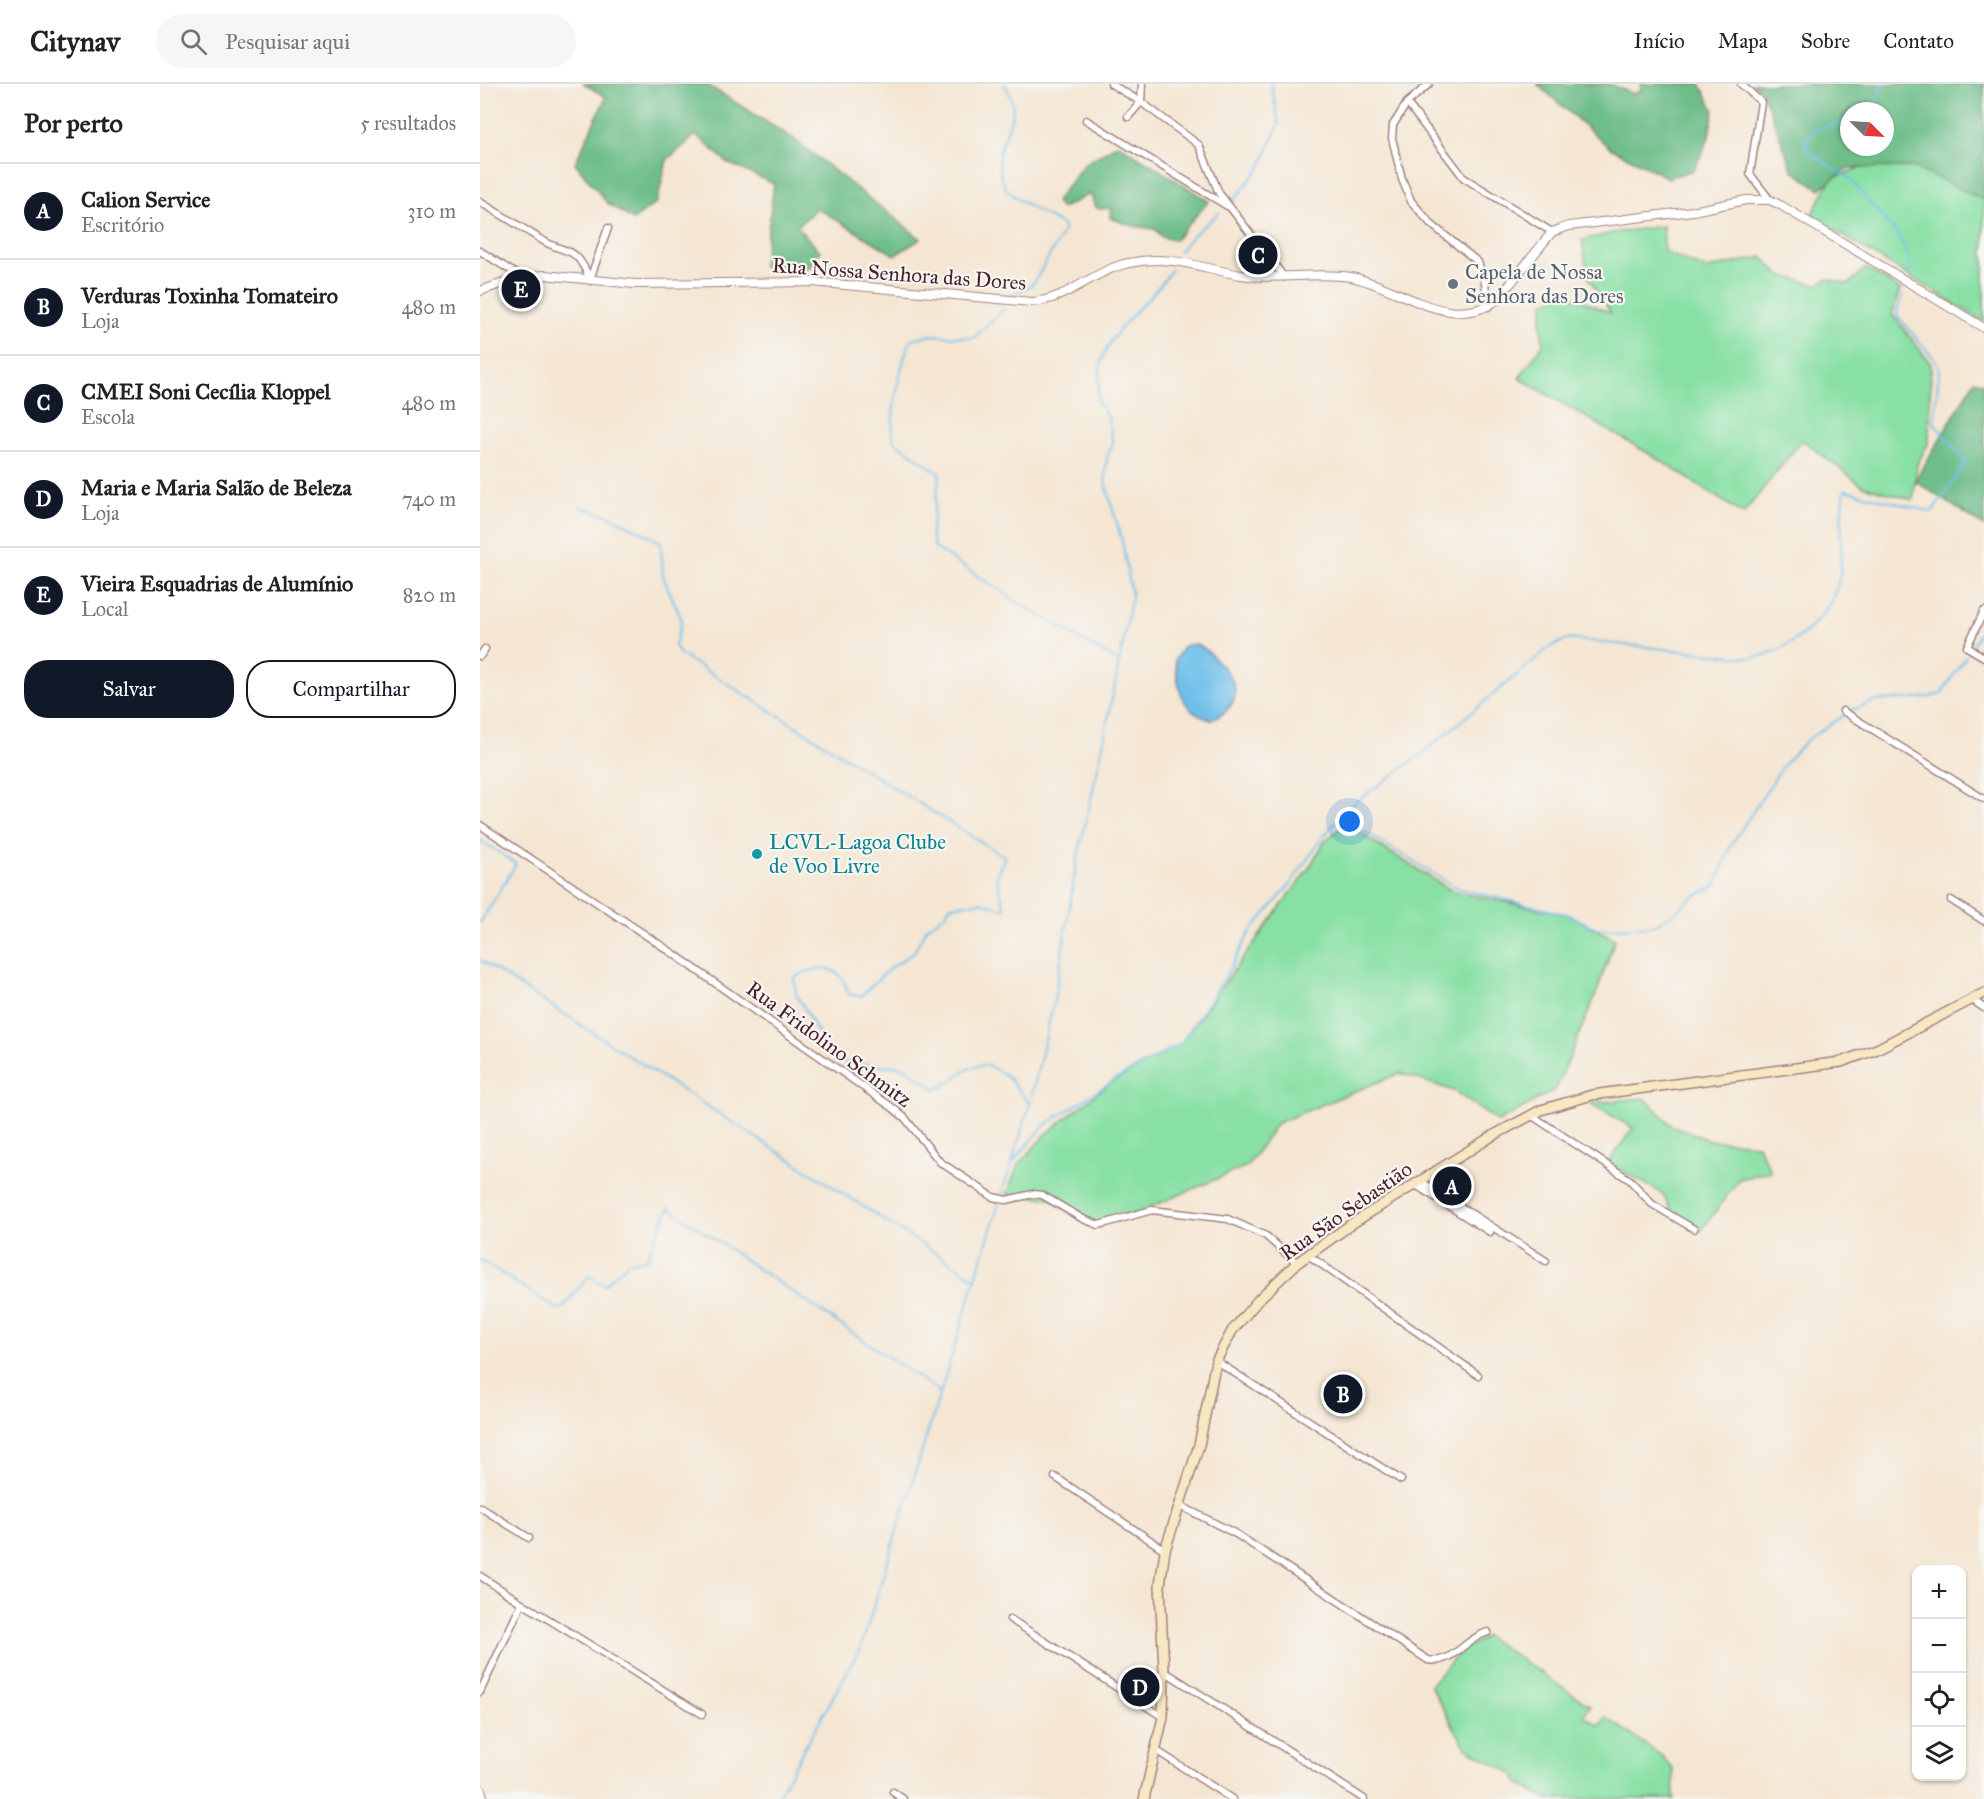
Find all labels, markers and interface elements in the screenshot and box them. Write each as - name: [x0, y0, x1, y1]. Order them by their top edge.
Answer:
- search box: [156, 14, 576, 68]
- text: Citynav: [30, 24, 120, 59]
- icon: search: [177, 25, 210, 58]
- text: Pesquisar aqui: [225, 28, 350, 55]
- text: Início: [1634, 28, 1685, 54]
- text: Mapa: [1718, 28, 1768, 54]
- text: Sobre: [1801, 28, 1850, 54]
- text: Contato: [1883, 28, 1954, 54]
- north arrow: [1840, 102, 1894, 156]
- text: Por perto: [24, 107, 123, 139]
- text: 5 resultados: [360, 111, 456, 135]
- text: Calion Service: [81, 186, 210, 213]
- text: A: [37, 199, 50, 223]
- text: 310 m: [407, 199, 456, 223]
- text: Escritório: [81, 213, 164, 237]
- pin: C: [1238, 232, 1278, 278]
- street label: Rua Nossa Senhora das Dores: [771, 252, 1027, 296]
- place label: Capela de Nossa Senhora das Dores: [1465, 259, 1624, 309]
- pin: E: [502, 266, 540, 312]
- marker: Capela de Nossa Senhora das Dores: [1446, 277, 1460, 291]
- text: Verduras Toxinha Tomateiro: [81, 282, 338, 309]
- text: B: [37, 295, 50, 319]
- text: 480 m: [401, 295, 456, 319]
- text: Loja: [81, 309, 119, 333]
- text: CMEI Soni Cecília Kloppel: [81, 378, 331, 405]
- text: C: [37, 391, 50, 415]
- text: 480 m: [401, 391, 456, 415]
- text: Escola: [81, 405, 135, 429]
- text: Maria e Maria Salão de Beleza: [81, 474, 352, 501]
- text: D: [36, 487, 51, 511]
- text: 740 m: [402, 487, 456, 511]
- text: Loja: [81, 501, 119, 525]
- text: Vieira Esquadrias de Alumínio: [81, 570, 353, 597]
- text: E: [36, 583, 51, 607]
- text: 820 m: [403, 583, 456, 607]
- text: Local: [81, 597, 128, 621]
- button: Salvar: [24, 660, 234, 718]
- button: Compartilhar: [246, 660, 456, 718]
- your location: [1335, 807, 1364, 836]
- place label: LCVL-Lagoa Clube de Voo Livre: [769, 829, 946, 879]
- marker: LCVL-Lagoa Clube de Voo Livre: [750, 847, 764, 861]
- street label: Rua Fridolino Schmitz: [741, 975, 917, 1113]
- street label: Rua São Sebastião: [1275, 1156, 1417, 1266]
- pin: A: [1432, 1164, 1472, 1208]
- pin: B: [1324, 1372, 1362, 1416]
- map controls: [1912, 1565, 1966, 1781]
- button: +: [1912, 1565, 1966, 1619]
- button: −: [1912, 1619, 1966, 1673]
- pin: D: [1120, 1664, 1160, 1710]
- button: locate: [1912, 1673, 1966, 1727]
- button: layers: [1912, 1727, 1966, 1781]

